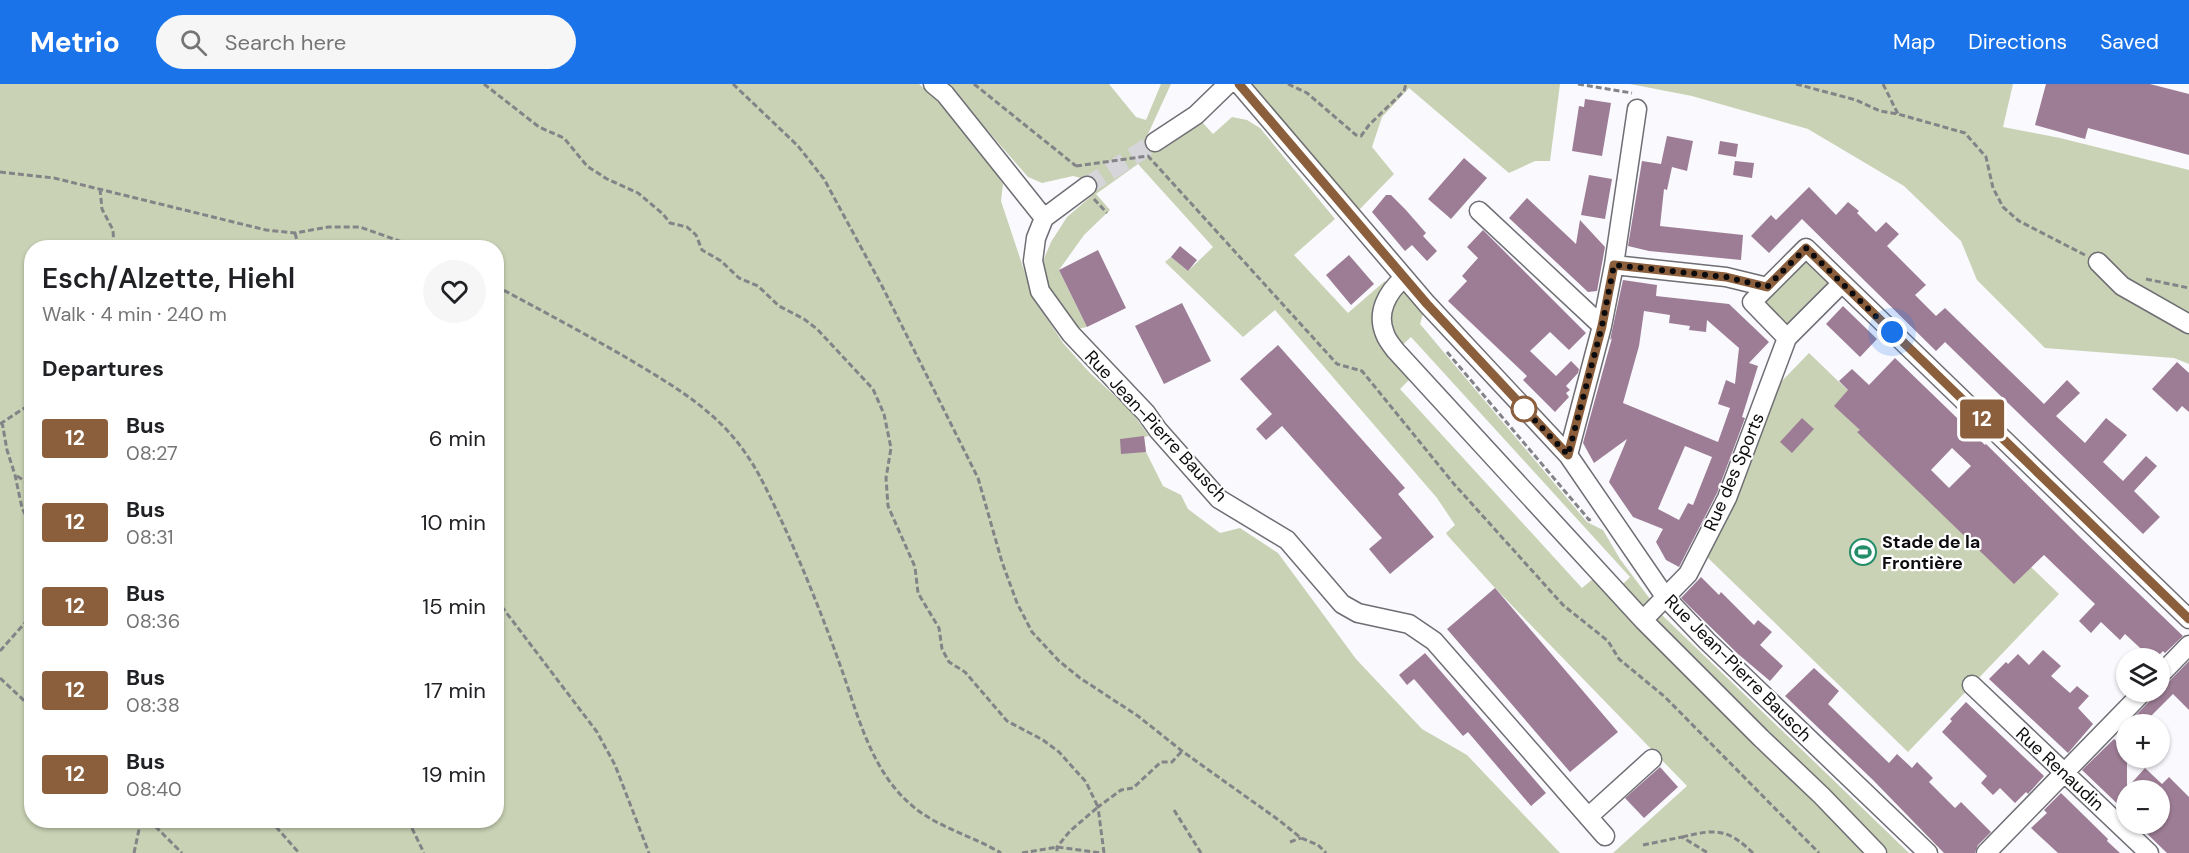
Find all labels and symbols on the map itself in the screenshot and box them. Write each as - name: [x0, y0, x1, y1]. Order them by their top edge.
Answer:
- your location: [1877, 317, 1907, 347]
- street label: Rue Jean-Pierre Bausch: [1079, 345, 1233, 507]
- unlabelled marker: [1511, 396, 1537, 422]
- line badge: 12: [1955, 400, 2009, 438]
- street label: Rue des Sports: [1698, 409, 1770, 535]
- place label: Stade de la Frontière: [1882, 530, 1980, 575]
- sports icon: Stade de la Frontière: [1848, 537, 1878, 567]
- street label: Rue Jean-Pierre Bausch: [1659, 589, 1817, 747]
- street label: Rue Renaudin: [2011, 722, 2109, 816]

